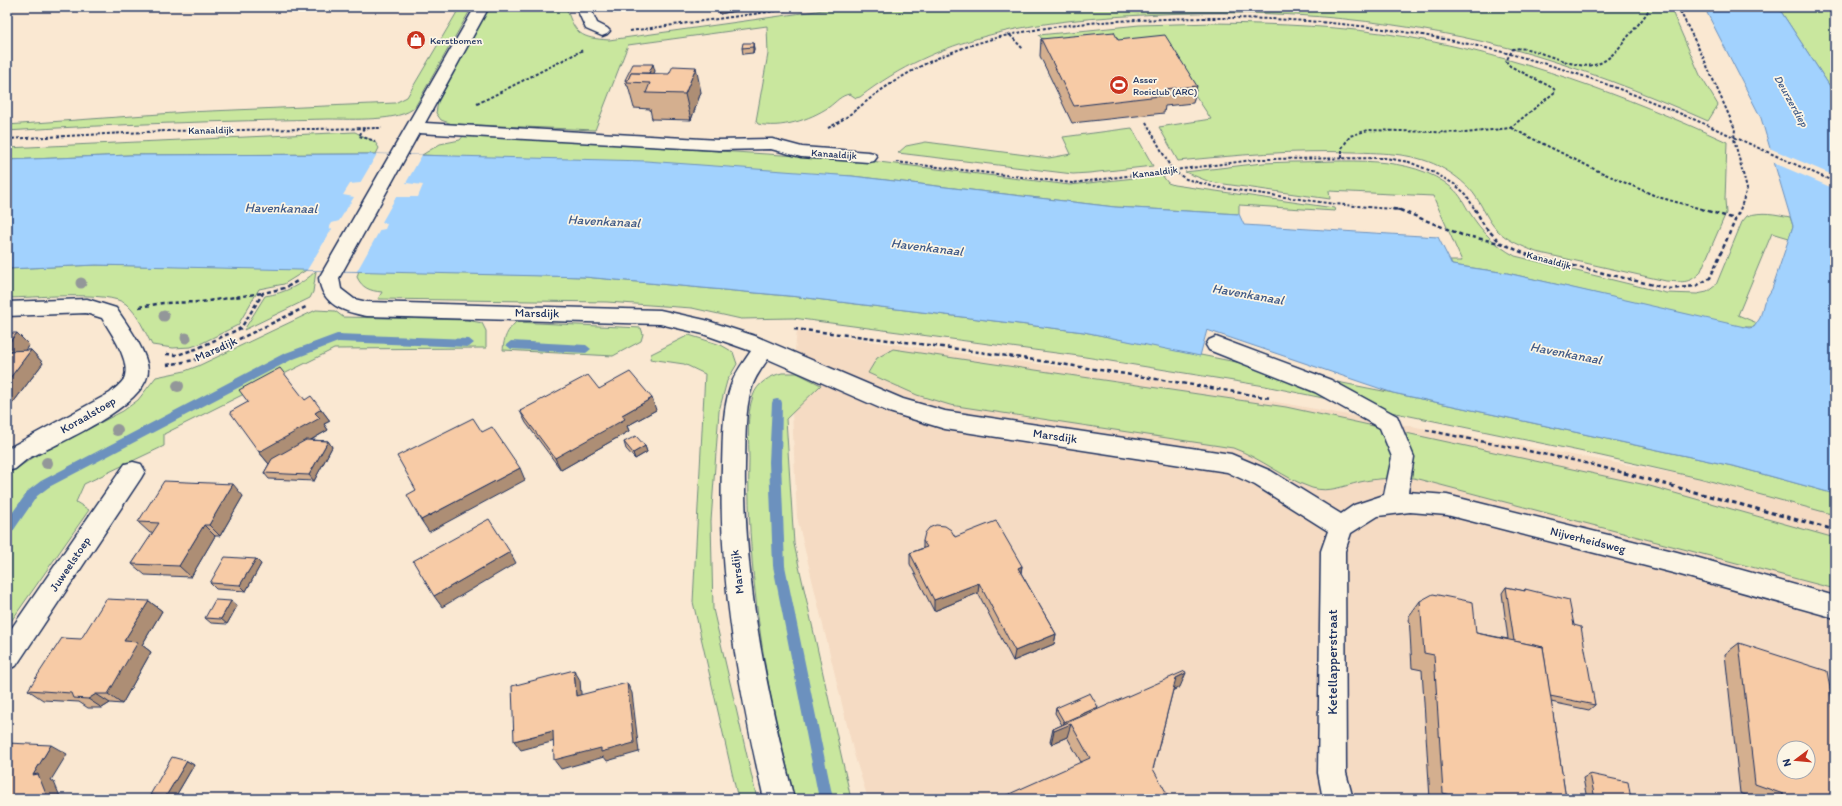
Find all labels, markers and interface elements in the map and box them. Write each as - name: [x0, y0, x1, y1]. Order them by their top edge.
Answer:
- shop icon: Kerstbomen: [405, 29, 427, 51]
- place label: Kerstbomen: [430, 34, 482, 47]
- place label: Asser Roeiclub (ARC): [1133, 73, 1197, 98]
- water label: Deurzerdiep: [1771, 73, 1811, 130]
- sports icon: Asser Roeiclub (ARC): [1108, 74, 1130, 96]
- street label: Kanaaldijk: [188, 123, 234, 137]
- street label: Kanaaldijk: [811, 146, 857, 162]
- street label: Kanaaldijk: [1131, 163, 1179, 181]
- water label: Havenkanaal: [245, 200, 319, 216]
- water label: Havenkanaal: [567, 212, 642, 230]
- water label: Havenkanaal: [890, 235, 965, 259]
- street label: Kanaaldijk: [1525, 248, 1573, 272]
- water label: Havenkanaal: [1211, 280, 1286, 308]
- street label: Marsdijk: [515, 306, 559, 320]
- street label: Marsdijk: [193, 334, 239, 364]
- water label: Havenkanaal: [1529, 339, 1604, 368]
- street label: Koraalstoep: [58, 393, 118, 436]
- street label: Marsdijk: [1032, 426, 1078, 446]
- street label: Nijverheidsweg: [1549, 524, 1628, 556]
- street label: Juweelstoep: [47, 534, 93, 594]
- street label: Marsdijk: [727, 549, 747, 595]
- street label: Ketellapperstraat: [1324, 609, 1341, 715]
- north arrow: [1776, 740, 1816, 780]
- text: N: [1780, 757, 1794, 768]

